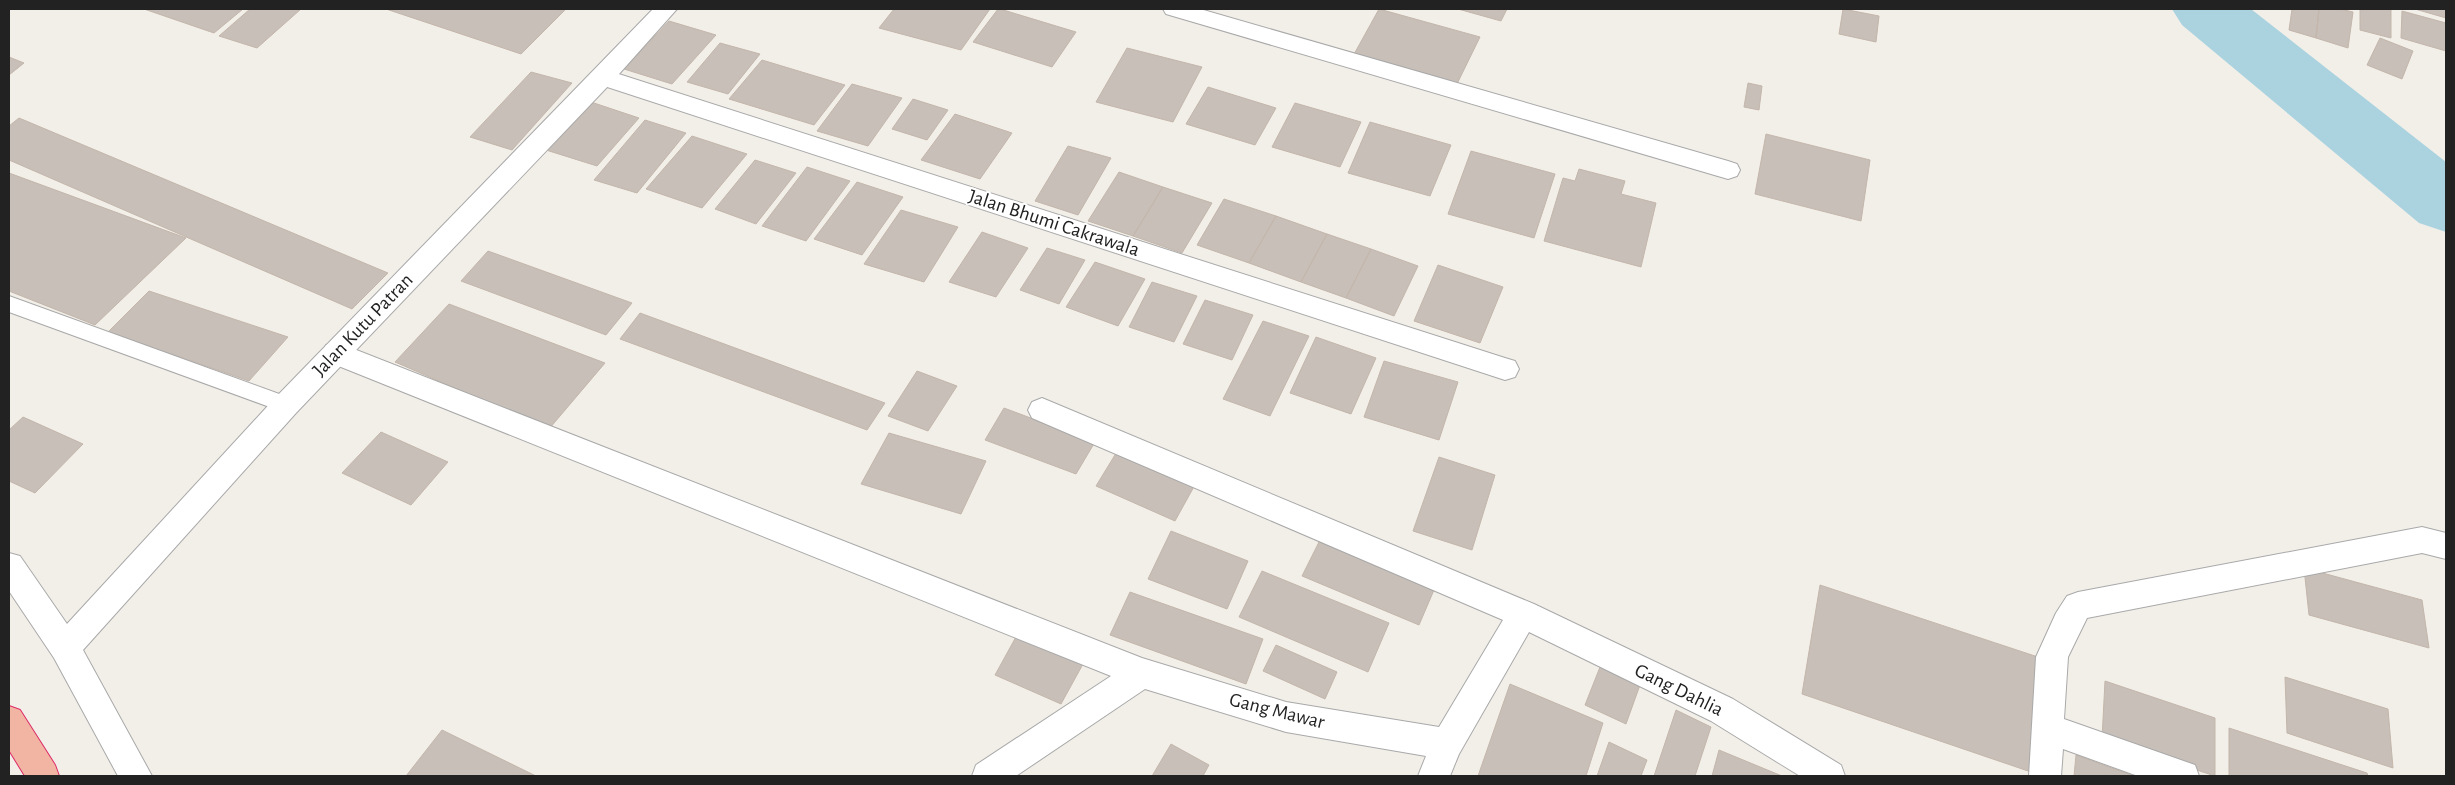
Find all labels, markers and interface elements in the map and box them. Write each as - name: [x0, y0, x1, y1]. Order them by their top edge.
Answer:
- street label: Jalan Bhumi Cakrawala: [966, 186, 1142, 260]
- street label: Jalan Kutu Patran: [309, 270, 417, 380]
- street label: Gang Dahlia: [1632, 660, 1726, 720]
- street label: Gang Mawar: [1227, 690, 1327, 733]

